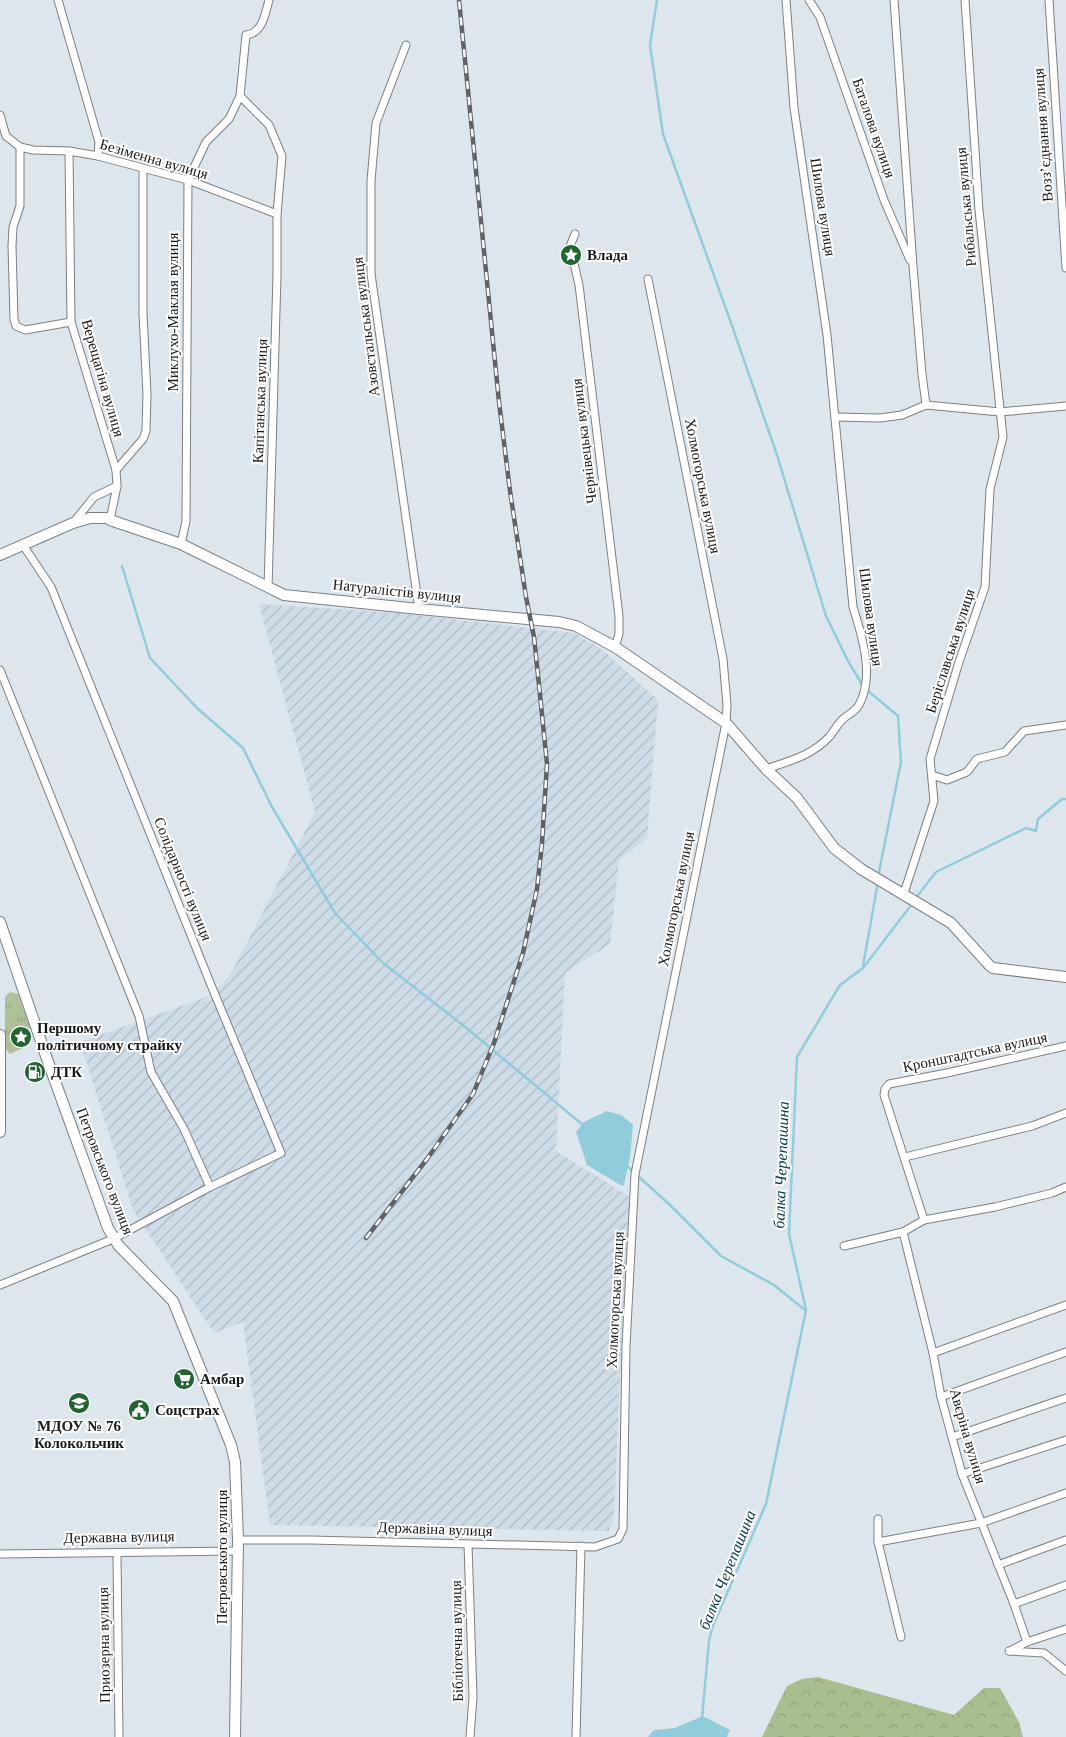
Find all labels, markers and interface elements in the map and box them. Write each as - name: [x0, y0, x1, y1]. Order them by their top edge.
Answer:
- street label: Возз’єднання вулиця: [1030, 68, 1056, 202]
- street label: Баталова вулиця: [849, 76, 899, 180]
- street label: Безіменна вулиця: [98, 136, 210, 182]
- street label: Рибальська вулиця: [953, 146, 979, 267]
- street label: Шилова вулиця: [807, 157, 839, 257]
- street label: Миклухо-Маклая вулиця: [165, 232, 181, 392]
- place icon: Влада: [559, 243, 583, 267]
- place label: Влада: [587, 247, 629, 263]
- street label: Азовстальська вулиця: [349, 256, 383, 398]
- street label: Верещагіна вулиця: [79, 317, 127, 439]
- street label: Капітанська вулиця: [250, 338, 270, 464]
- street label: Чернівецька вулиця: [568, 377, 600, 504]
- street label: Холмогорська вулиця: [682, 417, 724, 555]
- street label: Шилова вулиця: [856, 567, 886, 667]
- street label: Натуралістів вулиця: [332, 576, 462, 606]
- street label: Беріславська вулиця: [922, 587, 978, 715]
- street label: Солідарності вулиця: [151, 815, 215, 943]
- street label: Холмогорська вулиця: [655, 830, 697, 968]
- place label: Першому політичному страйку: [37, 1020, 182, 1053]
- place icon: Першому політичному страйку: [9, 1025, 33, 1049]
- street label: Кронштадтська вулиця: [901, 1029, 1049, 1075]
- fuel station icon: ДТК: [23, 1060, 47, 1084]
- place label: ДТК: [51, 1064, 82, 1080]
- water label: балка Черепашина: [770, 1101, 793, 1229]
- street label: Петровського вулиця: [73, 1105, 137, 1237]
- street label: Холмогорська вулиця: [603, 1231, 627, 1369]
- supermarket icon: Амбар: [172, 1367, 196, 1391]
- place label: Амбар: [200, 1371, 244, 1387]
- street label: Авєріна вулиця: [947, 1387, 989, 1486]
- school or university icon: МДОУ № 76 Колокольчик: [67, 1391, 91, 1415]
- public building icon: Соцстрах: [127, 1398, 151, 1422]
- place label: Соцстрах: [155, 1402, 220, 1418]
- place label: МДОУ № 76 Колокольчик: [34, 1418, 124, 1451]
- street label: Петровського вулиця: [214, 1490, 230, 1624]
- water label: балка Черепашина: [695, 1508, 760, 1633]
- street label: Державіна вулиця: [377, 1519, 493, 1539]
- street label: Державна вулиця: [63, 1528, 175, 1546]
- street label: Бібліотечна вулиця: [448, 1580, 466, 1702]
- street label: Приозерна вулиця: [95, 1587, 113, 1703]

